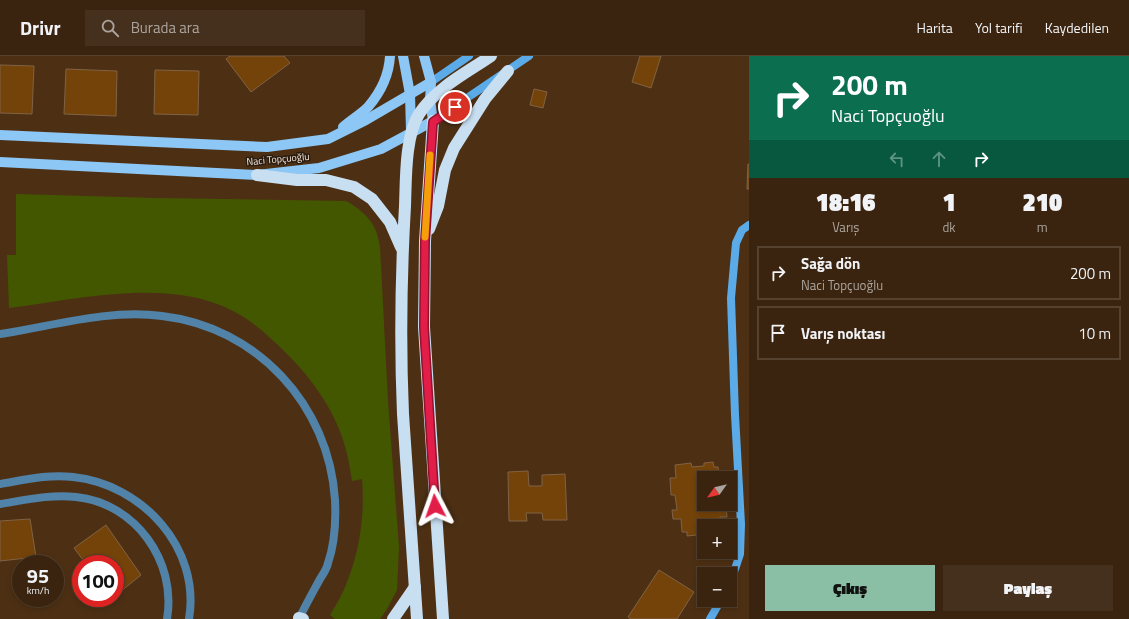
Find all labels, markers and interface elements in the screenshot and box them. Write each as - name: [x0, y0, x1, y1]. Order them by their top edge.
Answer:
- search box: [85, 10, 365, 46]
- text: Drivr: [20, 13, 61, 42]
- text: Burada ara: [131, 16, 200, 39]
- icon: search: [99, 17, 121, 39]
- text: Harita: [917, 17, 953, 38]
- text: Yol tarifi: [975, 17, 1023, 38]
- text: Kaydedilen: [1045, 17, 1109, 38]
- text: 200 m: [831, 63, 908, 106]
- icon: right: [765, 72, 817, 124]
- pin: [438, 90, 472, 124]
- icon: arrive: [444, 96, 466, 118]
- text: Naci Topçuoğlu: [831, 102, 945, 129]
- icon: left: [886, 148, 908, 170]
- icon: ahead: [928, 148, 950, 170]
- icon: right: [970, 148, 992, 170]
- street label: Naci Topçuoğlu: [246, 149, 310, 169]
- text: 18:16: [816, 184, 876, 220]
- text: 1: [942, 184, 956, 220]
- text: 210: [1023, 184, 1062, 220]
- text: Varış: [832, 217, 859, 237]
- text: dk: [942, 217, 956, 237]
- text: m: [1037, 217, 1048, 237]
- text: Sağa dön: [801, 252, 860, 275]
- icon: right: [767, 262, 789, 284]
- text: 200 m: [1070, 262, 1111, 285]
- text: Naci Topçuoğlu: [801, 275, 883, 295]
- icon: arrive: [767, 322, 789, 344]
- text: Varış noktası: [801, 322, 885, 345]
- text: 10 m: [1078, 322, 1111, 345]
- north arrow: [697, 471, 737, 511]
- map controls: [697, 471, 737, 607]
- position arrow: [414, 485, 456, 527]
- button: +: [697, 519, 737, 559]
- speed limit sign: 100: [72, 555, 124, 607]
- text: 95: [27, 560, 49, 591]
- button: Çıkış: [765, 565, 935, 611]
- button: Paylaş: [943, 565, 1113, 611]
- button: −: [697, 567, 737, 607]
- text: km/h: [27, 583, 49, 598]

